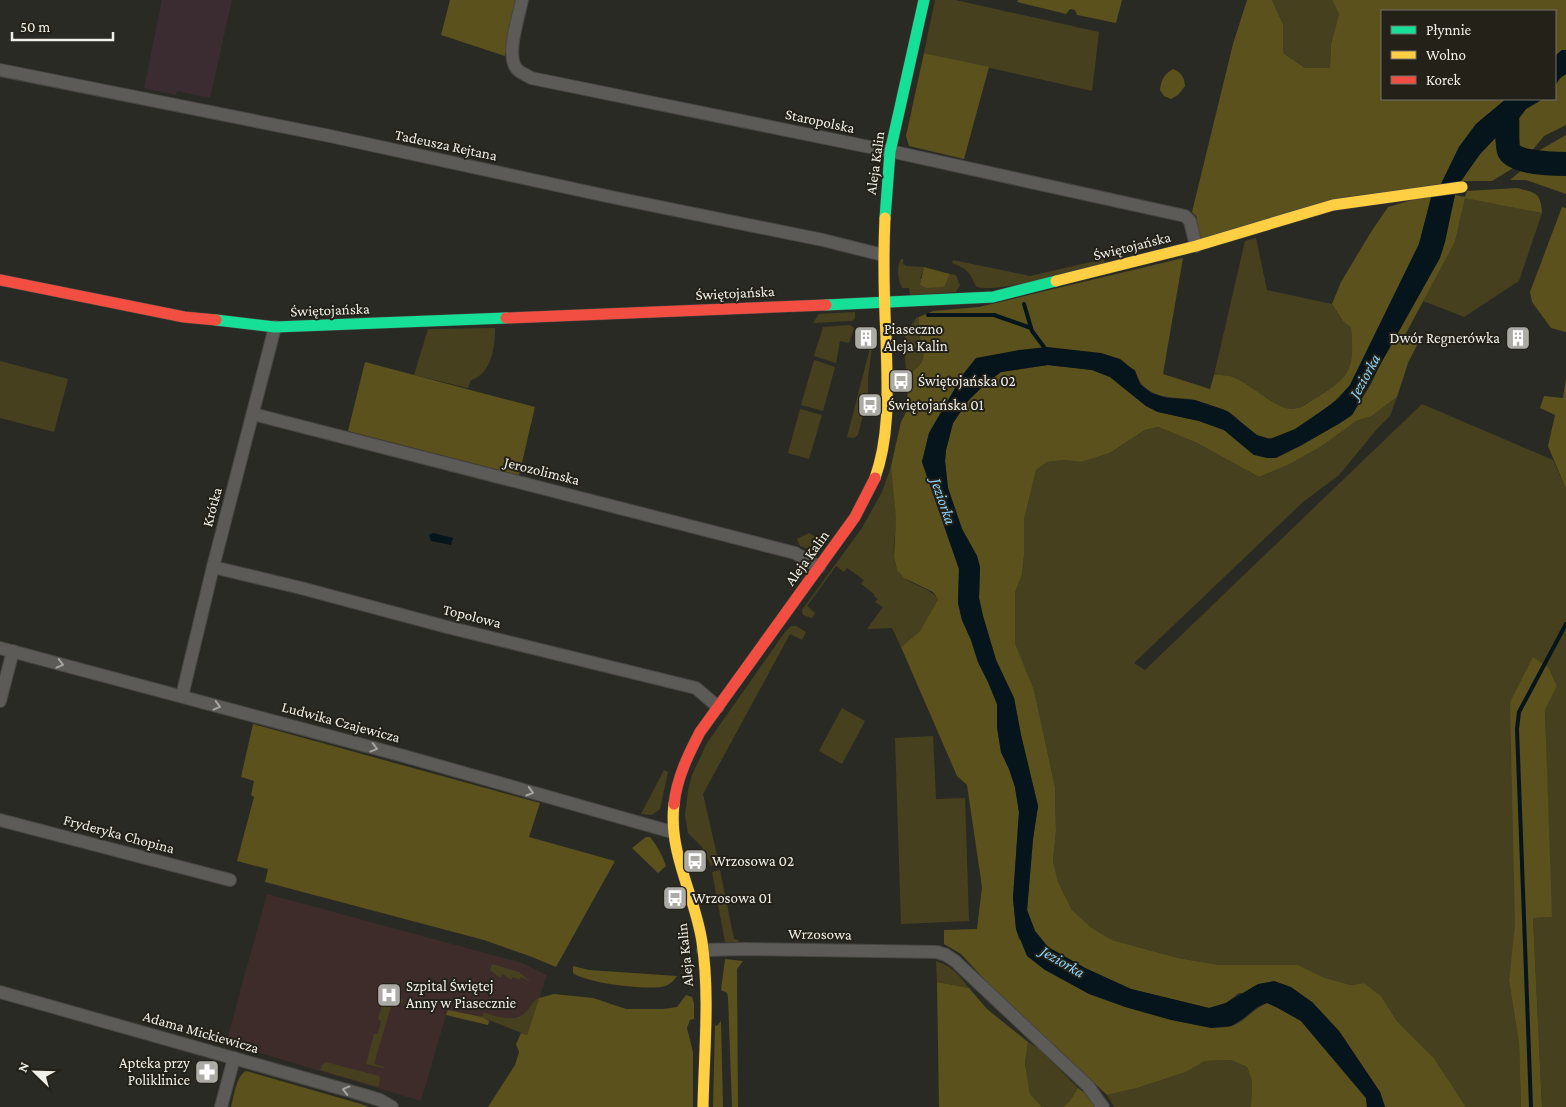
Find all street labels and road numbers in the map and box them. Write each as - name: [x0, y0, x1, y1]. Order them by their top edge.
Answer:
- street label: Staropolska: [784, 106, 856, 137]
- street label: Tadeusza Rejtana: [393, 126, 499, 165]
- street label: Aleja Kalin: [863, 130, 888, 196]
- street label: Świętojańska: [1092, 229, 1173, 264]
- street label: Świętojańska: [695, 283, 775, 304]
- street label: Świętojańska: [290, 301, 370, 320]
- street label: Jerozolimska: [500, 453, 581, 489]
- street label: Krótka: [199, 486, 225, 528]
- street label: Aleja Kalin: [782, 527, 833, 589]
- street label: Topolowa: [441, 601, 503, 632]
- street label: Ludwika Czajewicza: [280, 698, 402, 746]
- street label: Fryderyka Chopina: [62, 811, 176, 857]
- street label: Aleja Kalin: [674, 922, 697, 988]
- street label: Wrzosowa: [788, 925, 852, 943]
- street label: Adama Mickiewicza: [141, 1008, 261, 1056]

